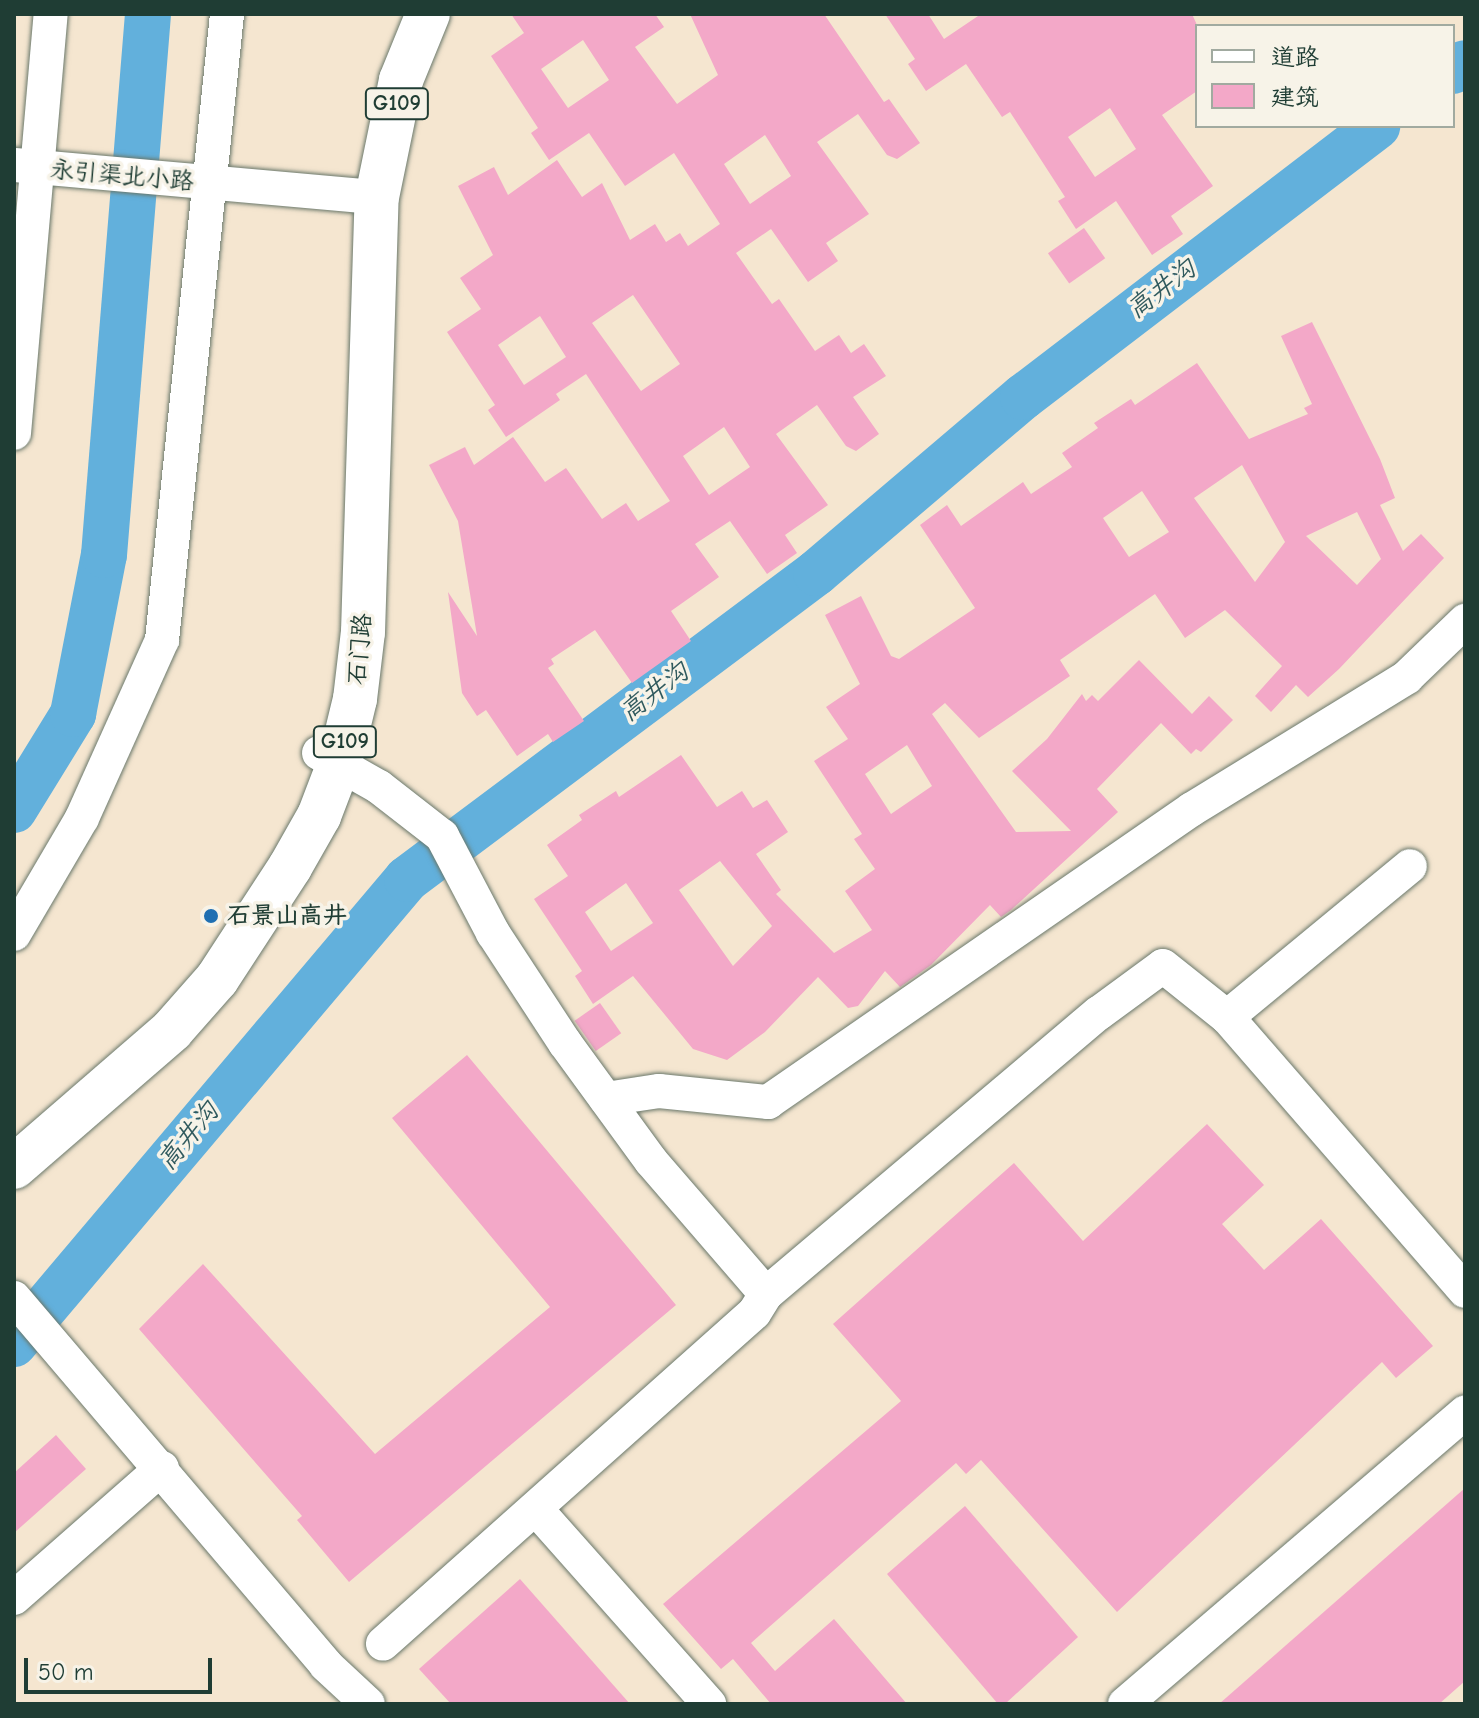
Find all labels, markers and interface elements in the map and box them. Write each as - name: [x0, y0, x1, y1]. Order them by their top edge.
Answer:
- legend: [1195, 24, 1455, 128]
- text: 道路: [1271, 43, 1319, 71]
- text: 建筑: [1271, 83, 1319, 111]
- road number: G109: [363, 86, 431, 122]
- street label: 永引渠北小路: [49, 155, 195, 197]
- water label: 高井沟: [1121, 254, 1203, 326]
- street label: 石门路: [343, 612, 377, 686]
- water label: 高井沟: [614, 657, 696, 729]
- road number: G109: [311, 724, 379, 760]
- place label: 石景山高井: [227, 902, 347, 930]
- marker: 石景山高井: [202, 907, 220, 925]
- water label: 高井沟: [152, 1097, 226, 1177]
- scale bar: [28, 1642, 216, 1692]
- text: 50 m: [38, 1658, 94, 1686]

